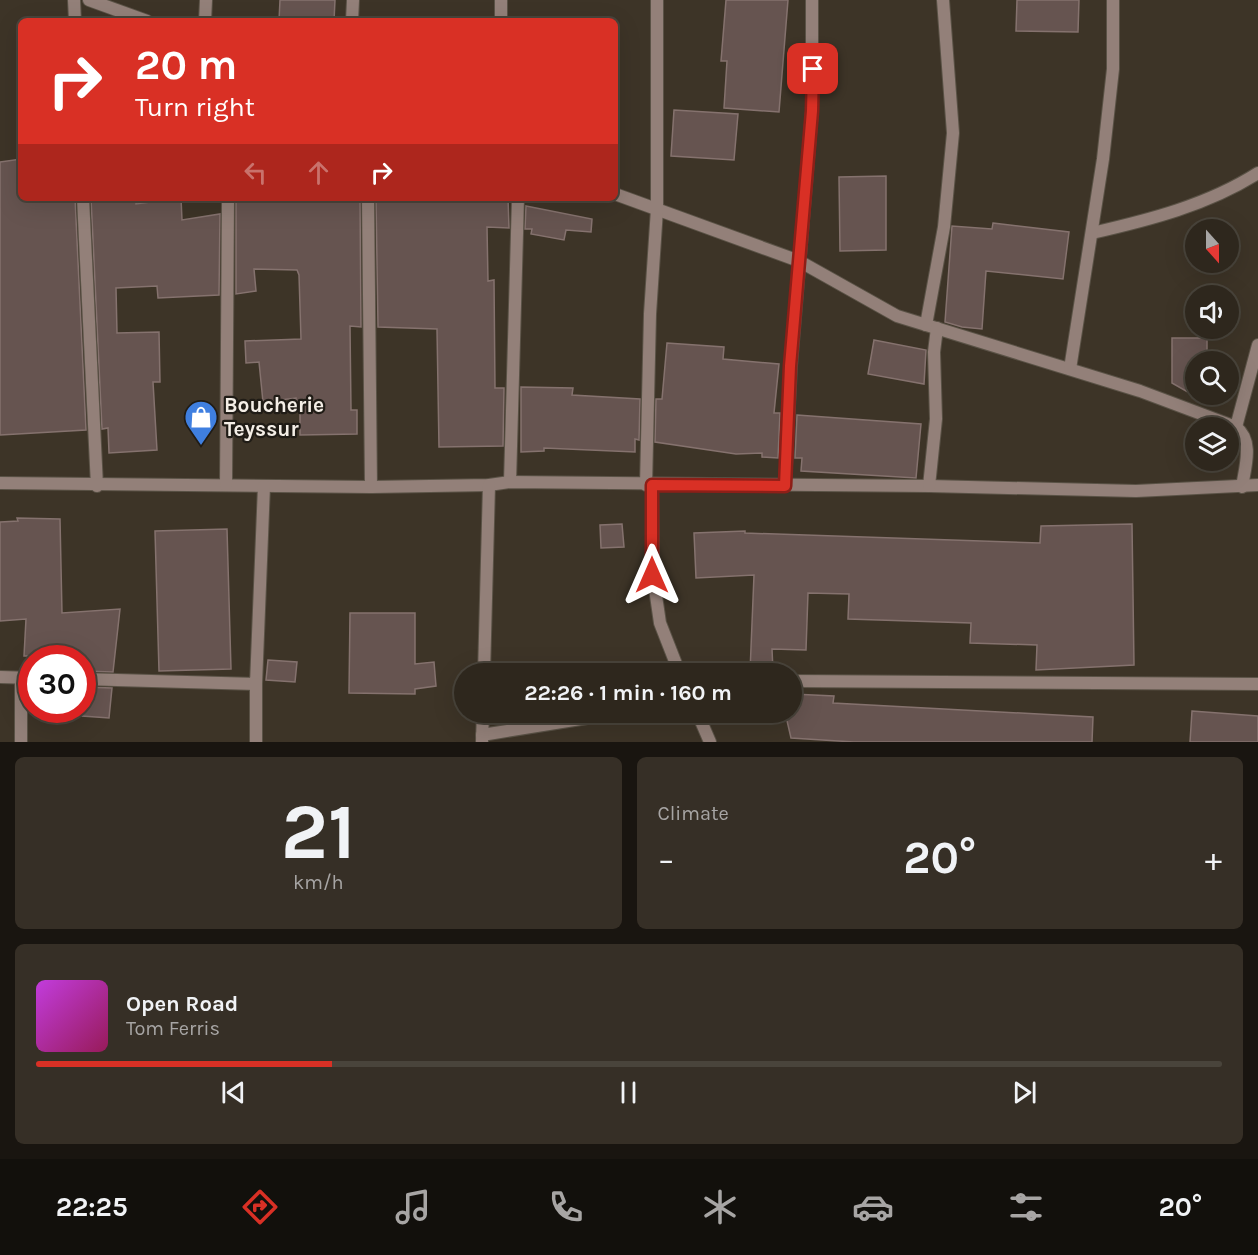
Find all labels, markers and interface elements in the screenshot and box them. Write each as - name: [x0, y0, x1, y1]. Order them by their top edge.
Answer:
- text: 20 m: [135, 40, 237, 90]
- icon: right: [36, 42, 114, 120]
- pin: [787, 43, 838, 94]
- icon: arrive: [796, 52, 829, 85]
- text: Turn right: [135, 91, 255, 123]
- icon: left: [239, 156, 272, 189]
- icon: ahead: [302, 156, 335, 189]
- icon: right: [365, 156, 398, 189]
- north arrow: [1185, 219, 1239, 273]
- map controls: [1185, 219, 1239, 471]
- button: sound: [1185, 285, 1239, 339]
- button: search: [1185, 351, 1239, 405]
- place label: Boucherie Teyssur: [224, 393, 324, 441]
- shop icon: Boucherie Teyssur: [183, 399, 219, 446]
- button: layers: [1185, 417, 1239, 471]
- position arrow: [620, 543, 684, 607]
- speed limit sign: 30: [18, 645, 96, 723]
- text: 22:26 · 1 min · 160 m: [524, 680, 732, 706]
- text: 21: [281, 786, 356, 878]
- text: Climate: [658, 802, 729, 825]
- text: 20°: [903, 832, 976, 884]
- text: −: [658, 840, 675, 878]
- text: +: [1205, 840, 1222, 878]
- text: km/h: [293, 871, 344, 894]
- text: Open Road: [126, 991, 238, 1017]
- text: Tom Ferris: [126, 1017, 220, 1040]
- icon: previous: [217, 1076, 250, 1109]
- icon: pause: [612, 1076, 645, 1109]
- icon: next: [1008, 1076, 1041, 1109]
- icon: directions: [239, 1186, 281, 1228]
- icon: music: [392, 1186, 434, 1228]
- icon: phone: [545, 1186, 587, 1228]
- icon: climate: [699, 1186, 741, 1228]
- icon: car: [852, 1186, 894, 1228]
- icon: filters: [1005, 1186, 1047, 1228]
- text: 22:25: [56, 1191, 128, 1223]
- text: 20°: [1158, 1191, 1202, 1223]

